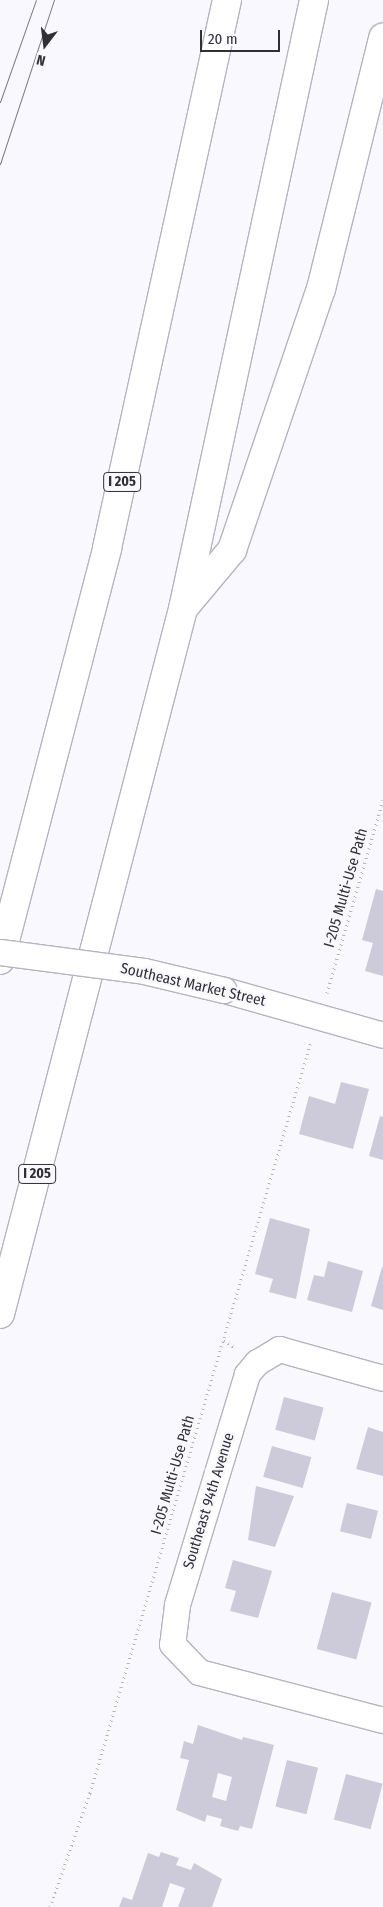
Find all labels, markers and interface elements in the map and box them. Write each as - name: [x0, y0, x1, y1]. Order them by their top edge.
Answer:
- north arrow: [20, 20, 70, 70]
- scale bar: [203, 20, 283, 52]
- text: 20 m: [208, 30, 238, 48]
- text: N: [35, 51, 47, 69]
- road number: I 205: [102, 471, 142, 494]
- street label: I-205 Multi-Use Path: [320, 826, 372, 950]
- street label: Southeast Market Street: [119, 960, 267, 1010]
- road number: I 205: [17, 1162, 57, 1186]
- street label: I-205 Multi-Use Path: [147, 1413, 199, 1537]
- street label: Southeast 94th Avenue: [180, 1431, 238, 1571]

